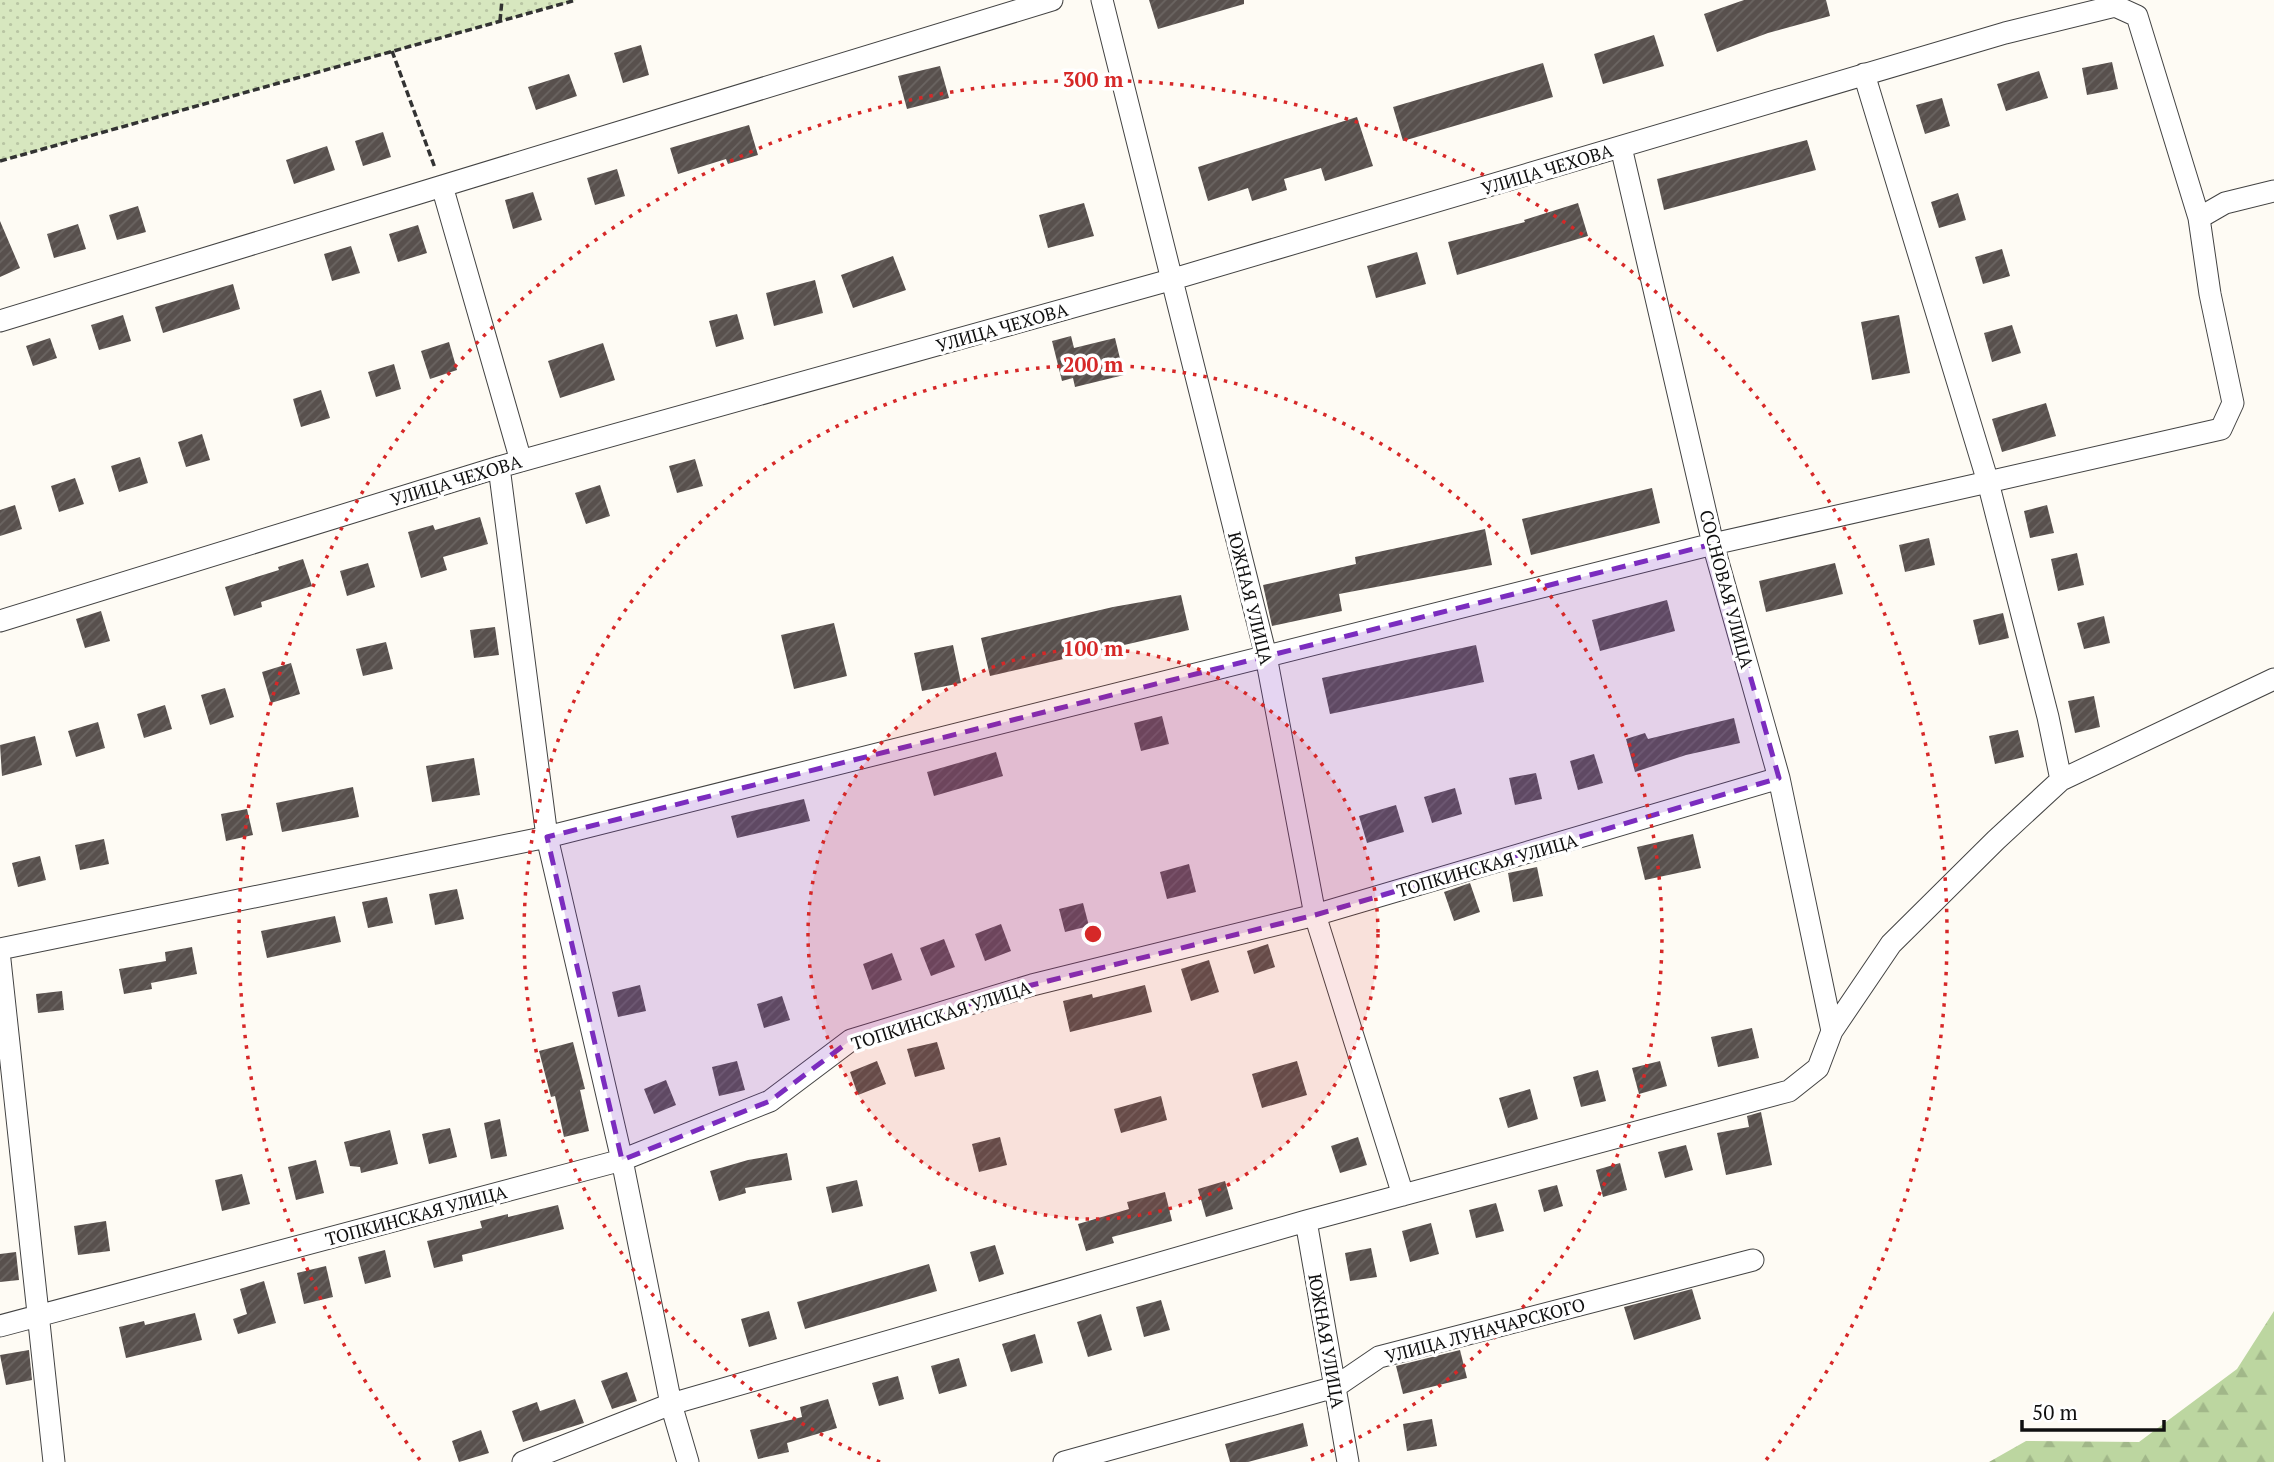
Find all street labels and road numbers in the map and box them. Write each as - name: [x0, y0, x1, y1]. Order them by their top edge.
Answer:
- street label: УЛИЦА ЧЕХОВА: [1479, 137, 1616, 200]
- street label: УЛИЦА ЧЕХОВА: [933, 297, 1071, 357]
- street label: УЛИЦА ЧЕХОВА: [388, 448, 525, 511]
- street label: СОСНОВАЯ УЛИЦА: [1694, 507, 1760, 672]
- street label: ЮЖНАЯ УЛИЦА: [1223, 529, 1279, 668]
- street label: ТОПКИНСКАЯ УЛИЦА: [1394, 827, 1581, 902]
- street label: ТОПКИНСКАЯ УЛИЦА: [848, 974, 1034, 1055]
- street label: ТОПКИНСКАЯ УЛИЦА: [322, 1179, 510, 1251]
- street label: ЮЖНАЯ УЛИЦА: [1303, 1272, 1351, 1411]
- street label: УЛИЦА ЛУНАЧАРСКОГО: [1382, 1292, 1588, 1368]

